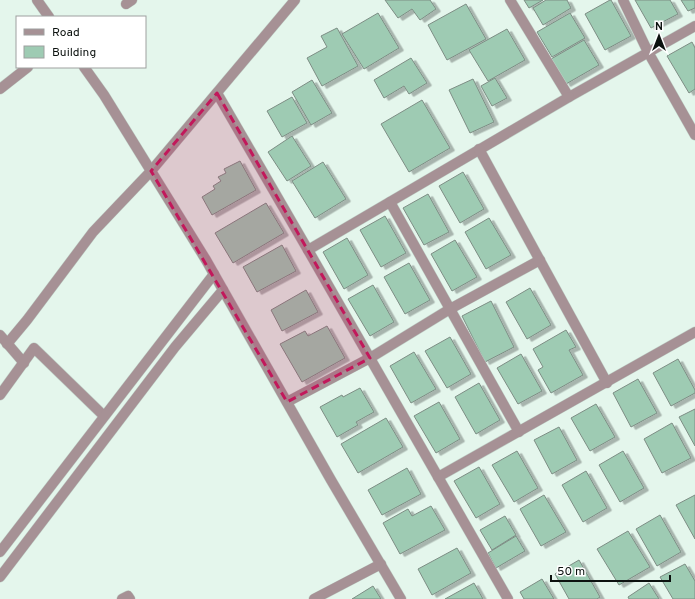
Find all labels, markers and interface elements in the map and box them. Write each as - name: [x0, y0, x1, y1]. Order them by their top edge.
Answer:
- legend: [16, 16, 146, 68]
- north arrow: [639, 16, 679, 56]
- text: N: [655, 20, 663, 34]
- text: Road: [52, 25, 80, 41]
- text: Building: [52, 45, 96, 61]
- scale bar: [551, 557, 670, 583]
- text: 50 m: [557, 564, 585, 580]

